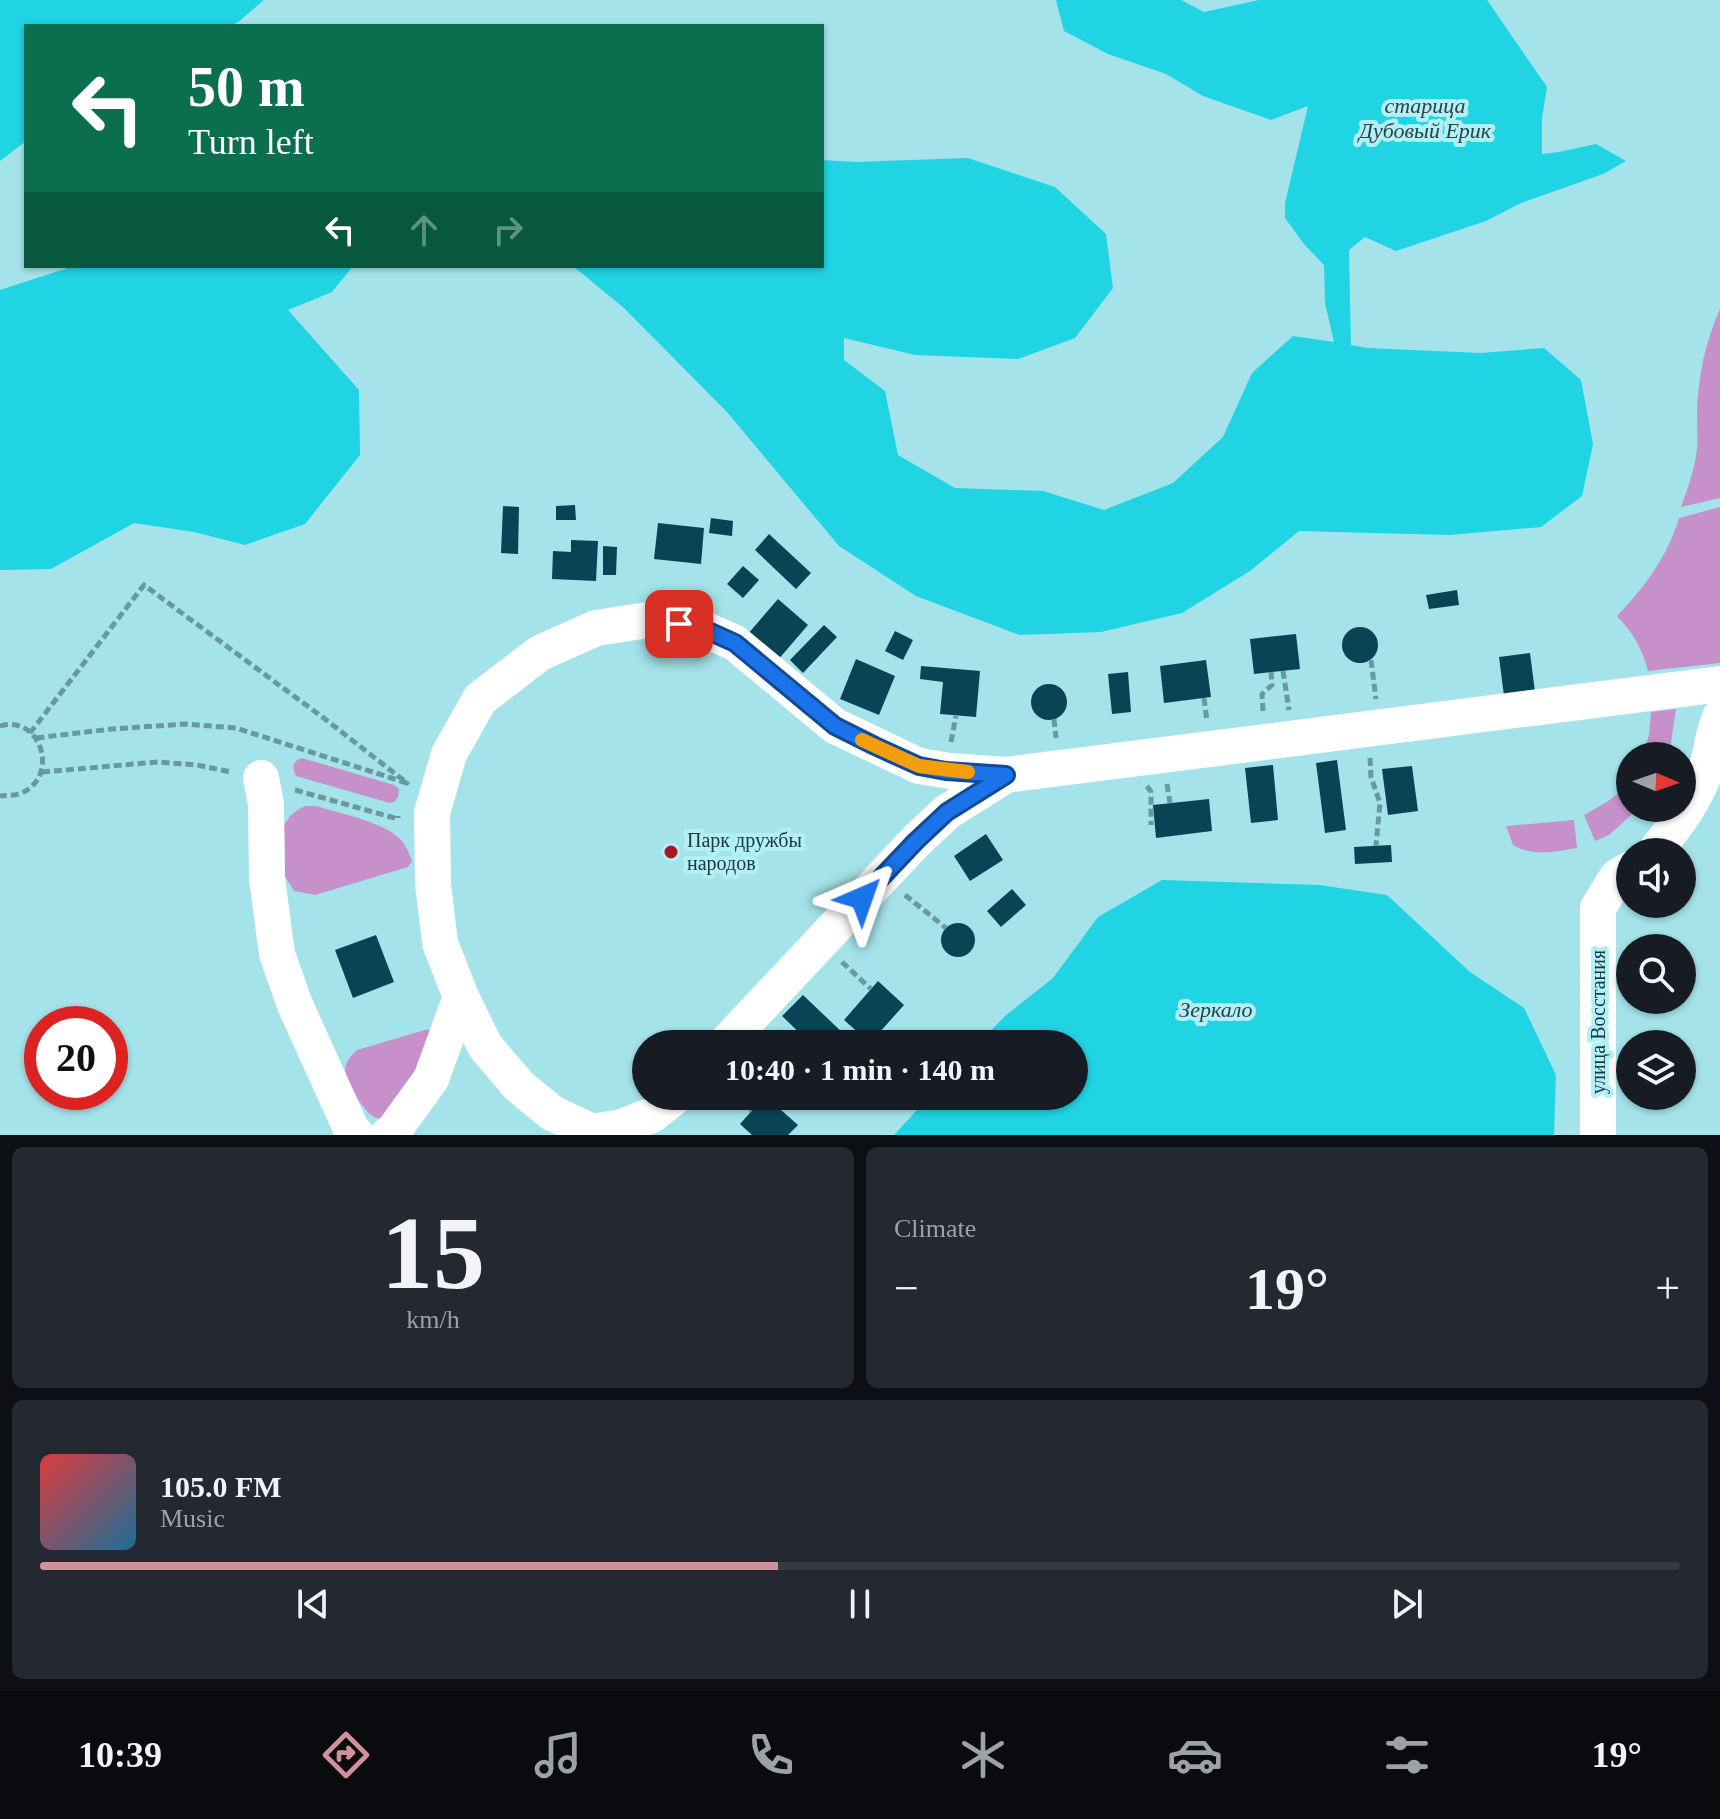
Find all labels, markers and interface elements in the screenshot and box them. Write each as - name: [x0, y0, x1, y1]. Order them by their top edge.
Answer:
- icon: left: [56, 56, 160, 160]
- text: 50 m: [188, 56, 305, 118]
- water label: старица Дубовый Ерик: [1357, 93, 1492, 143]
- text: Turn left: [188, 122, 314, 162]
- icon: left: [318, 208, 362, 252]
- icon: ahead: [402, 208, 446, 252]
- icon: right: [486, 208, 530, 252]
- pin: [645, 590, 713, 658]
- icon: arrive: [657, 602, 701, 646]
- north arrow: [1616, 742, 1696, 822]
- map controls: [1616, 742, 1696, 1110]
- place label: Парк дружбы народов: [687, 829, 802, 875]
- button: sound: [1616, 838, 1696, 918]
- marker: Парк дружбы народов: [662, 843, 680, 861]
- position arrow: [820, 856, 904, 940]
- button: search: [1616, 934, 1696, 1014]
- street label: улица Восстания: [1587, 950, 1610, 1094]
- water label: Зеркало: [1179, 997, 1253, 1022]
- speed limit sign: 20: [24, 1006, 128, 1110]
- button: layers: [1616, 1030, 1696, 1110]
- text: 10:40 · 1 min · 140 m: [725, 1053, 995, 1086]
- text: 15: [381, 1195, 485, 1310]
- text: Climate: [894, 1214, 976, 1243]
- text: 19°: [1245, 1256, 1329, 1322]
- text: −: [894, 1264, 919, 1313]
- text: +: [1655, 1264, 1680, 1313]
- text: km/h: [406, 1305, 460, 1334]
- text: 105.0 FM: [160, 1470, 282, 1503]
- text: Music: [160, 1504, 225, 1533]
- icon: previous: [291, 1582, 335, 1626]
- icon: pause: [838, 1582, 882, 1626]
- icon: next: [1385, 1582, 1429, 1626]
- icon: directions: [318, 1727, 374, 1783]
- icon: music: [530, 1727, 586, 1783]
- icon: phone: [743, 1727, 799, 1783]
- icon: climate: [955, 1727, 1011, 1783]
- icon: car: [1167, 1727, 1223, 1783]
- icon: filters: [1379, 1727, 1435, 1783]
- text: 10:39: [78, 1735, 162, 1775]
- text: 19°: [1591, 1735, 1642, 1775]

